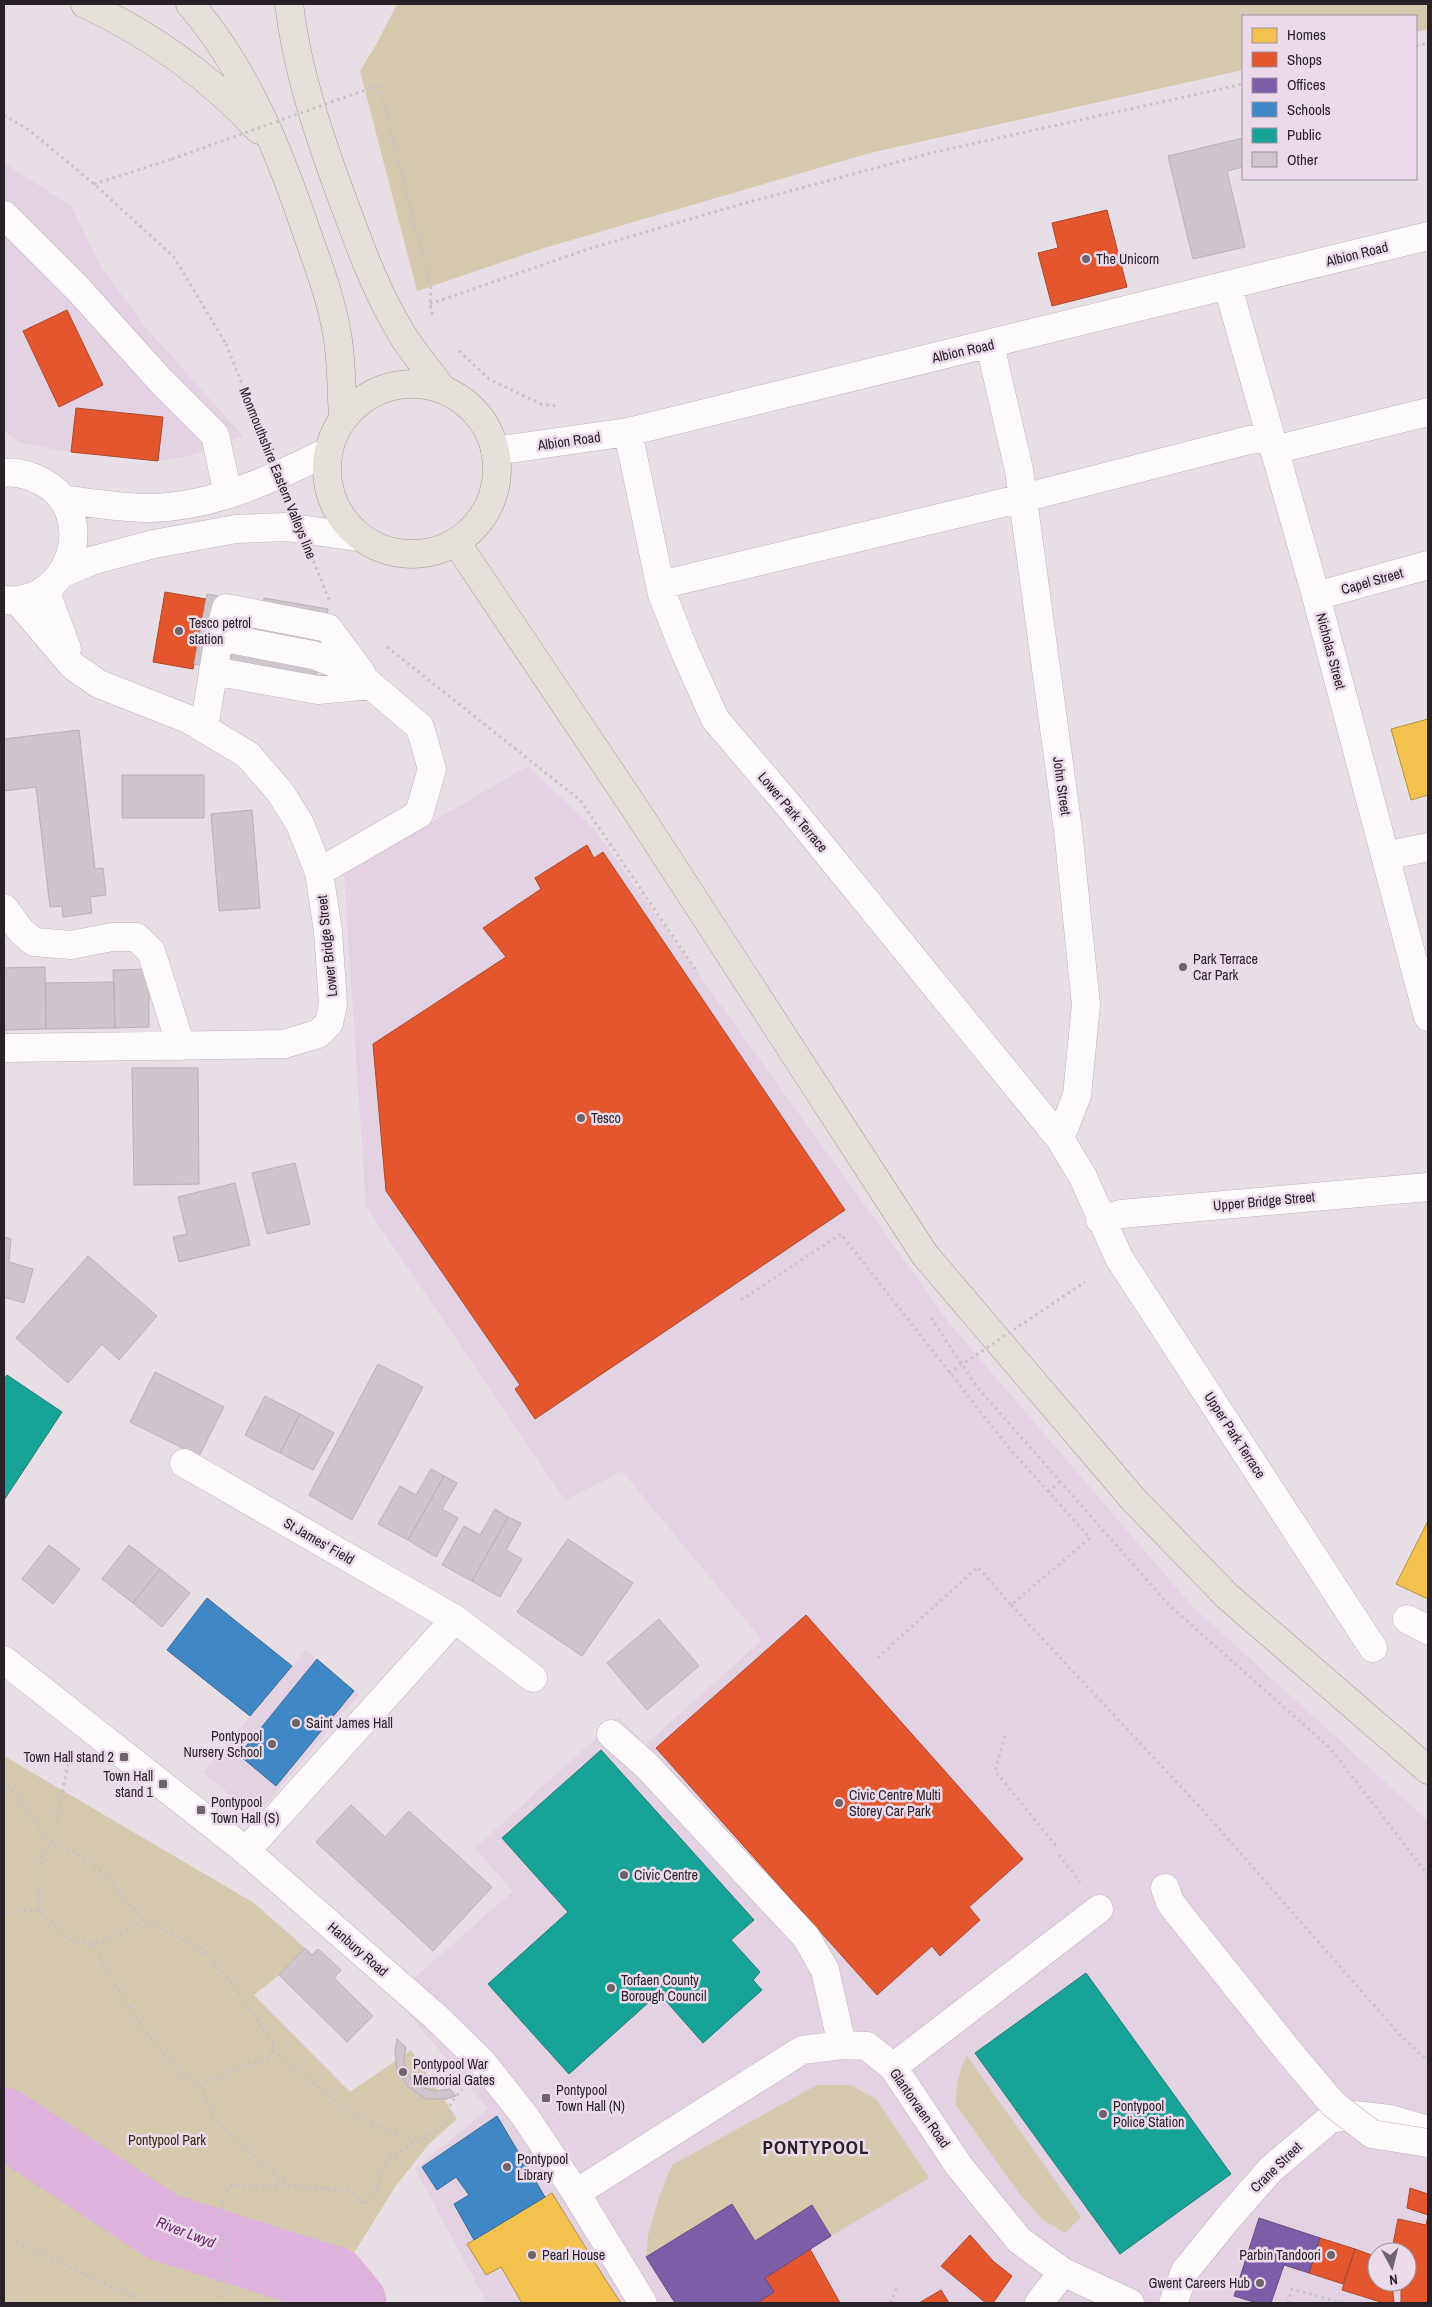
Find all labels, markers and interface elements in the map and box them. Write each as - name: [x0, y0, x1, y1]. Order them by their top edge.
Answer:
- legend: [1242, 15, 1417, 180]
- text: Homes: [1287, 24, 1326, 45]
- text: Shops: [1287, 49, 1322, 70]
- text: Offices: [1287, 74, 1326, 95]
- text: Schools: [1287, 99, 1331, 120]
- text: Public: [1287, 124, 1321, 145]
- text: Other: [1287, 149, 1318, 170]
- street label: Albion Road: [1323, 238, 1390, 271]
- place label: The Unicorn: [1096, 250, 1159, 268]
- marker: The Unicorn: [1080, 253, 1092, 265]
- street label: Albion Road: [929, 335, 996, 367]
- street label: Monmouthshire Eastern Valleys line: [235, 385, 321, 561]
- street label: Albion Road: [535, 428, 602, 454]
- street label: Capel Street: [1339, 564, 1405, 598]
- street label: Nicholas Street: [1312, 611, 1350, 691]
- place label: Tesco petrol station: [189, 614, 251, 648]
- marker: Tesco petrol station: [173, 625, 185, 637]
- street label: John Street: [1049, 756, 1075, 816]
- street label: Lower Park Terrace: [754, 768, 832, 856]
- street label: Lower Bridge Street: [313, 894, 341, 998]
- place label: Park Terrace Car Park: [1193, 950, 1258, 984]
- marker: Park Terrace Car Park: [1177, 961, 1189, 973]
- place label: Tesco: [591, 1109, 621, 1127]
- marker: Tesco: [575, 1112, 587, 1124]
- street label: Upper Bridge Street: [1212, 1188, 1316, 1214]
- street label: Upper Park Terrace: [1200, 1388, 1270, 1482]
- street label: St James' Field: [280, 1514, 358, 1568]
- place label: Saint James Hall: [306, 1714, 393, 1732]
- marker: Saint James Hall: [290, 1717, 302, 1729]
- place label: Pontypool Nursery School: [184, 1727, 262, 1761]
- marker: Pontypool Nursery School: [266, 1738, 278, 1750]
- place label: Town Hall stand 2: [23, 1748, 114, 1766]
- marker: Town Hall stand 2: [118, 1751, 130, 1763]
- place label: Town Hall stand 1: [103, 1767, 154, 1801]
- marker: Town Hall stand 1: [157, 1778, 169, 1790]
- place label: Civic Centre Multi Storey Car Park: [849, 1786, 941, 1820]
- place label: Pontypool Town Hall (S): [211, 1793, 279, 1827]
- marker: Civic Centre Multi Storey Car Park: [833, 1797, 845, 1809]
- marker: Pontypool Town Hall (S): [195, 1804, 207, 1816]
- place label: Civic Centre: [634, 1866, 698, 1884]
- marker: Civic Centre: [618, 1869, 630, 1881]
- street label: Hanbury Road: [324, 1918, 392, 1980]
- place label: Torfaen County Borough Council: [621, 1971, 707, 2005]
- marker: Torfaen County Borough Council: [605, 1982, 617, 1994]
- place label: Pontypool War Memorial Gates: [413, 2055, 495, 2089]
- street label: Glantorvaen Road: [886, 2065, 954, 2151]
- marker: Pontypool War Memorial Gates: [397, 2066, 409, 2078]
- place label: Pontypool Town Hall (N): [556, 2081, 625, 2115]
- marker: Pontypool Town Hall (N): [540, 2092, 552, 2104]
- place label: Pontypool Police Station: [1113, 2097, 1184, 2131]
- marker: Pontypool Police Station: [1097, 2108, 1109, 2120]
- park label: Pontypool Park: [128, 2131, 206, 2149]
- district label: PONTYPOOL: [763, 2134, 869, 2160]
- street label: Crane Street: [1246, 2138, 1306, 2196]
- place label: Pontypool Library: [517, 2150, 568, 2184]
- marker: Pontypool Library: [501, 2161, 513, 2173]
- water label: River Lwyd: [154, 2211, 219, 2253]
- north arrow: [1367, 2242, 1417, 2292]
- place label: Pearl House: [542, 2246, 605, 2264]
- place label: Parbin Tandoori: [1239, 2246, 1321, 2264]
- marker: Pearl House: [526, 2249, 538, 2261]
- marker: Parbin Tandoori: [1325, 2249, 1337, 2261]
- text: N: [1388, 2270, 1399, 2289]
- place label: Gwent Careers Hub: [1149, 2274, 1250, 2292]
- marker: Gwent Careers Hub: [1254, 2277, 1266, 2289]

